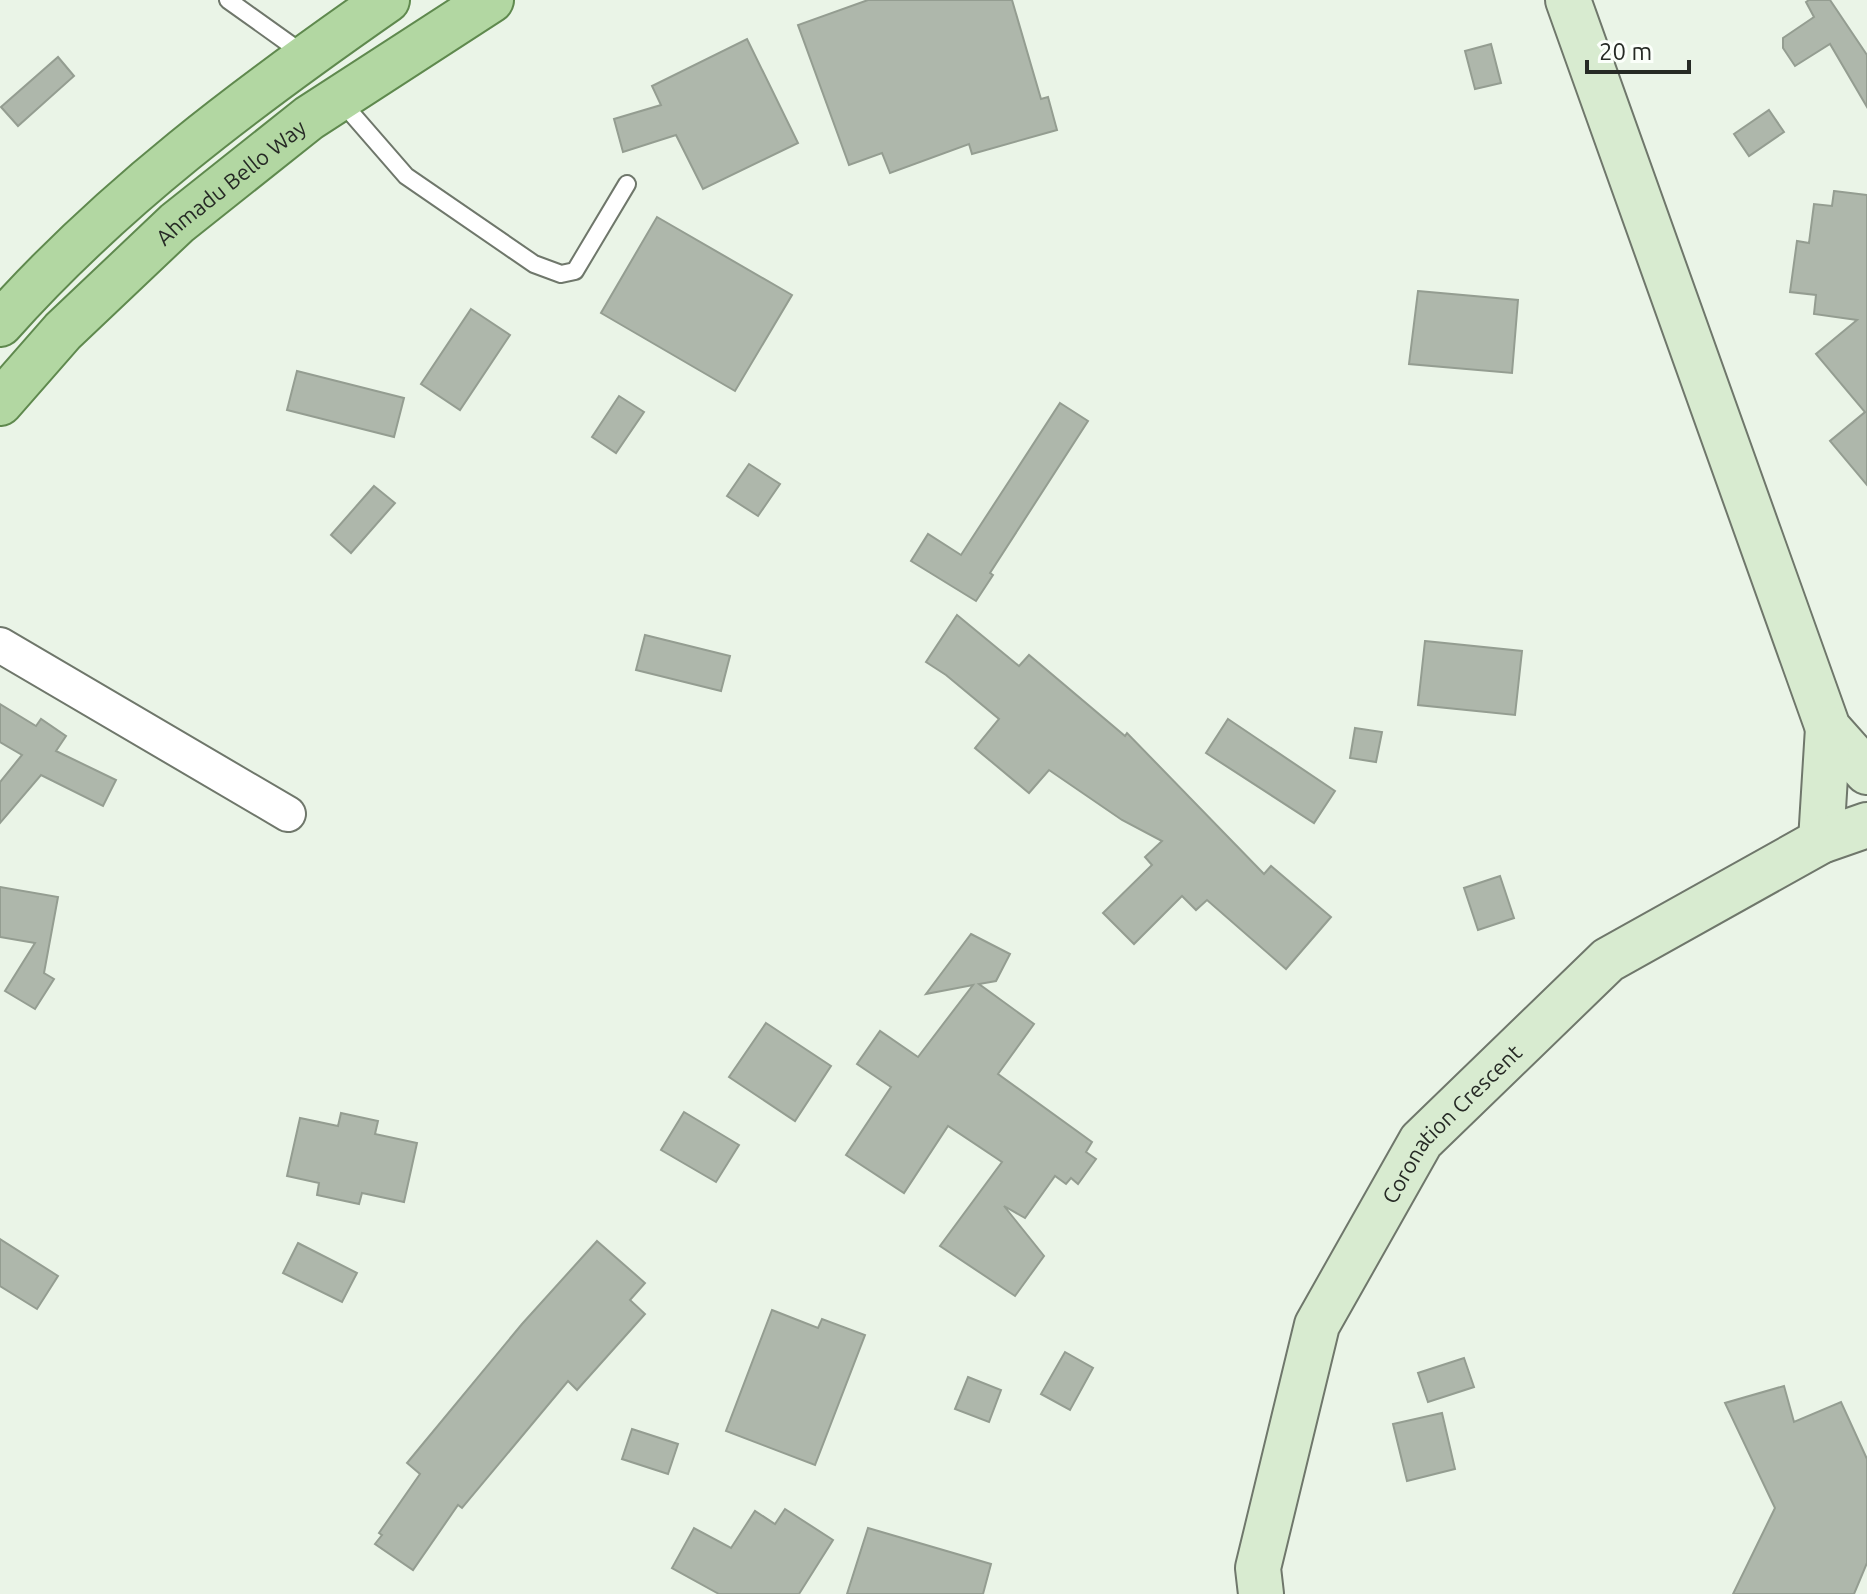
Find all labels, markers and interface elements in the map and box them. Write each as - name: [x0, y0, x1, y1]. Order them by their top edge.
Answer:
- scale bar: [1587, 24, 1689, 74]
- text: 20 m: [1599, 38, 1652, 65]
- street label: Ahmadu Bello Way: [150, 113, 310, 249]
- street label: Coronation Crescent: [1376, 1039, 1526, 1207]

